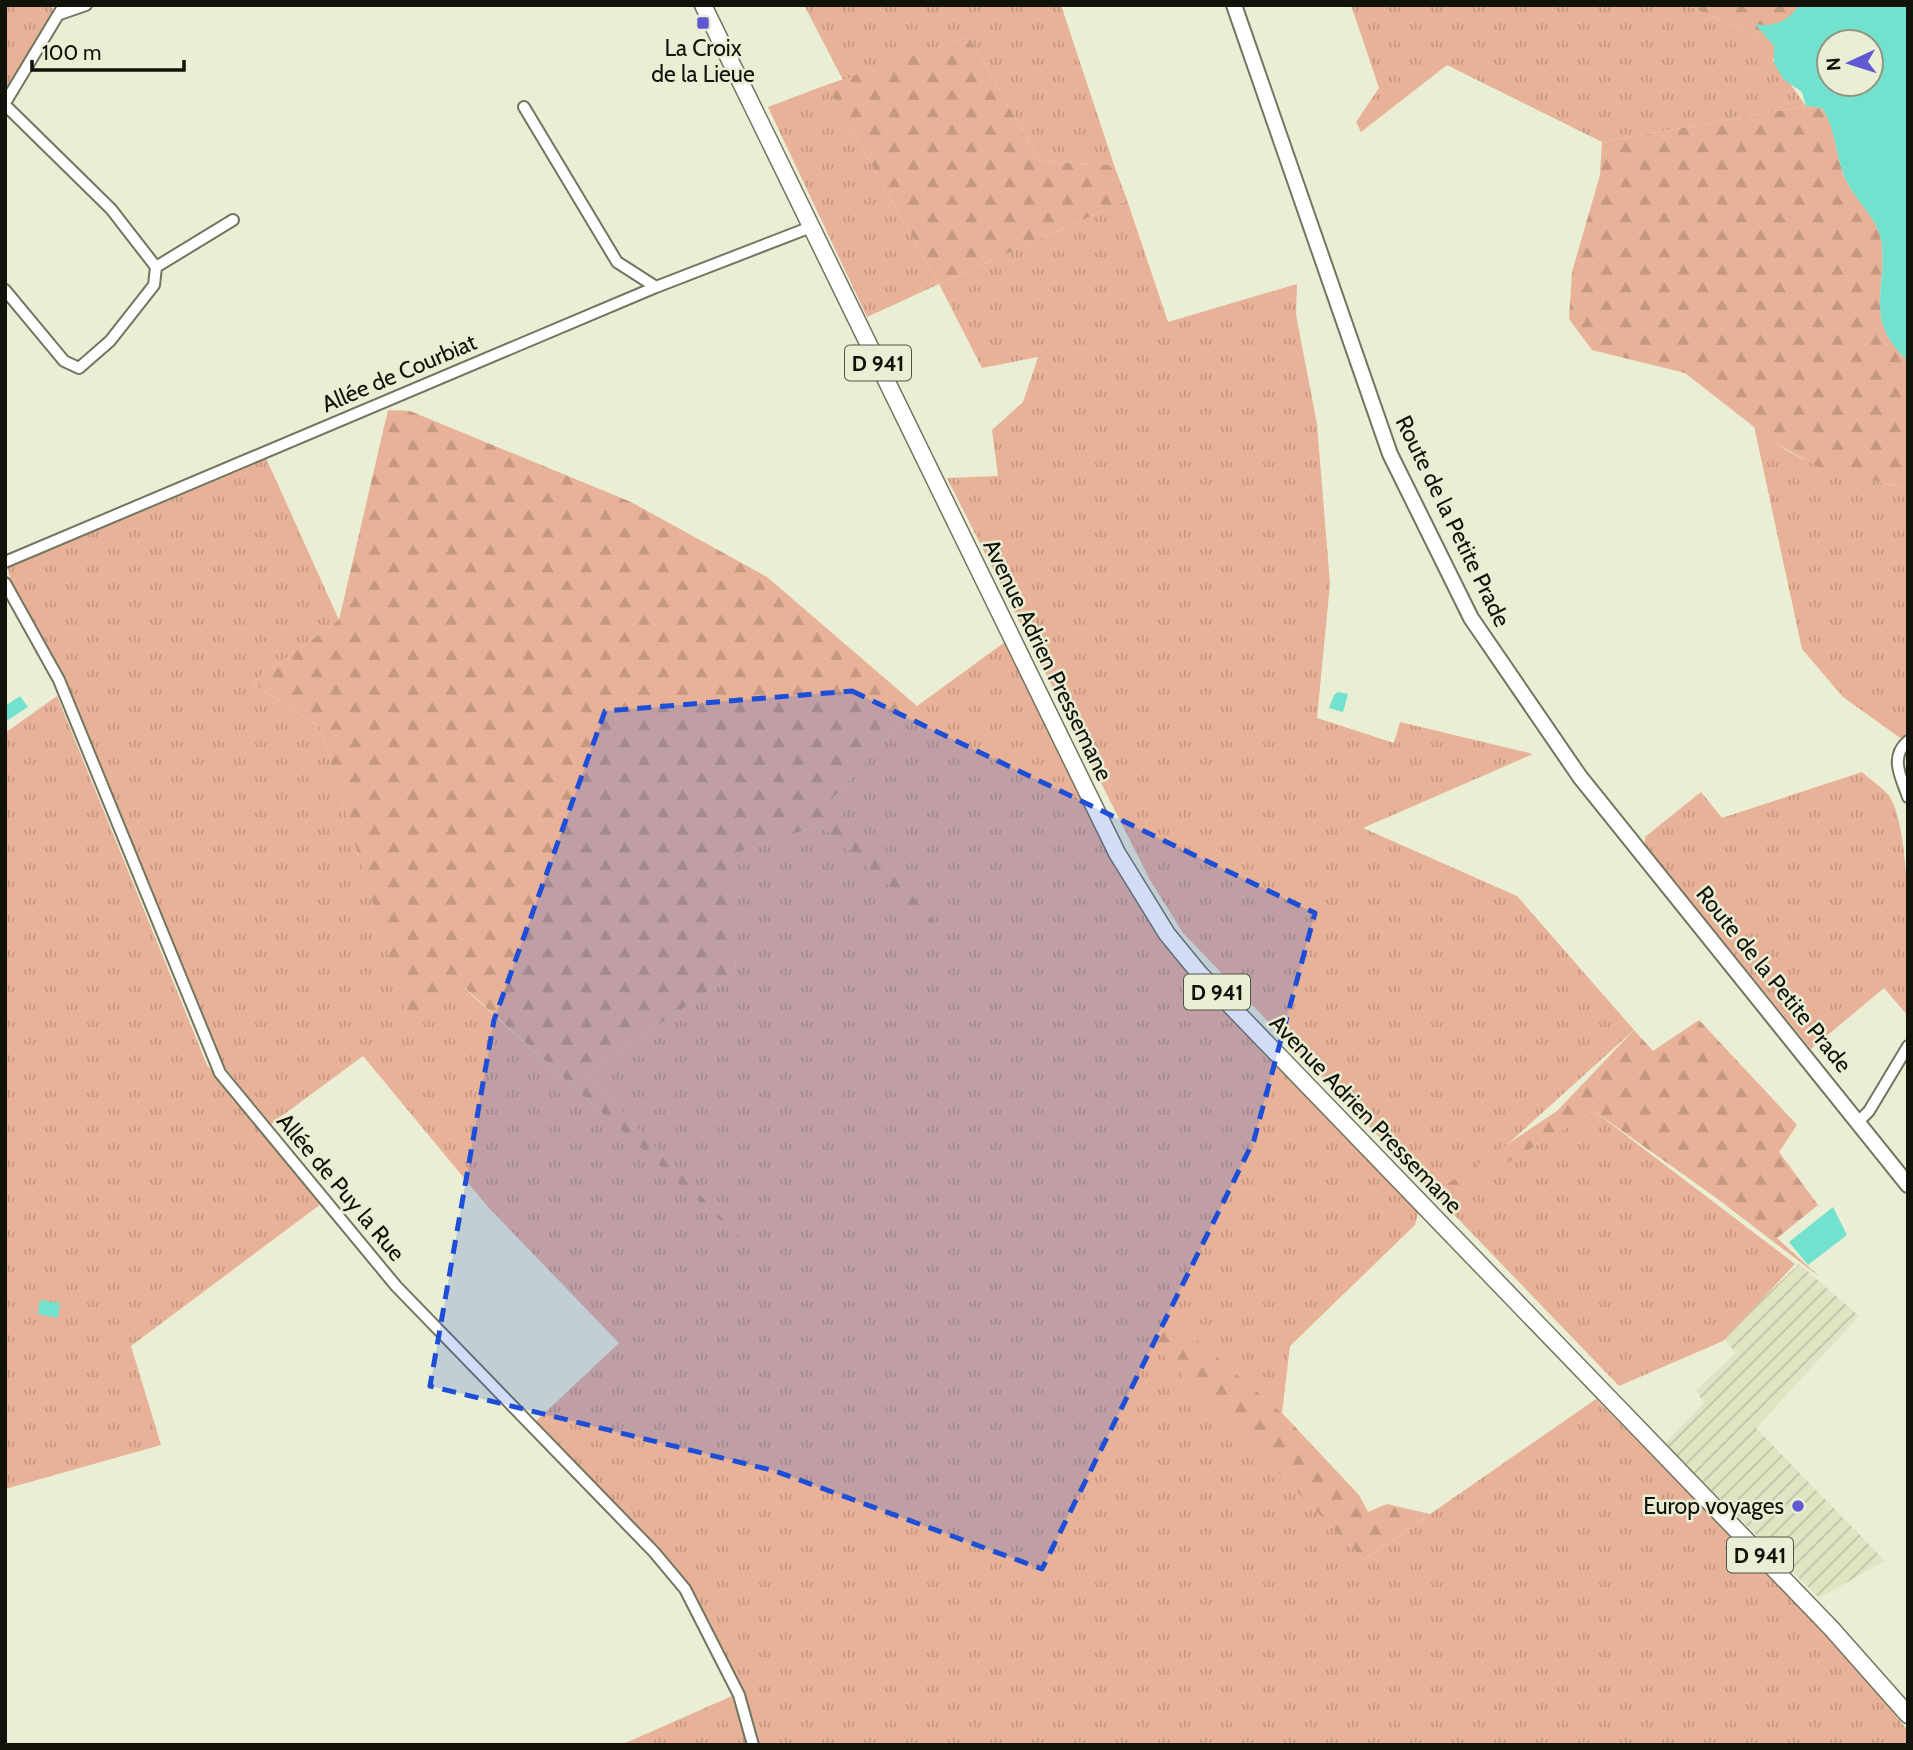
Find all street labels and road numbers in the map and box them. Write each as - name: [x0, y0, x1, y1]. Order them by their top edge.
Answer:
- street label: Allée de Courbiat: [317, 328, 481, 418]
- road number: D 941: [845, 346, 911, 380]
- street label: Route de la Petite Prade: [1390, 411, 1516, 631]
- street label: Avenue Adrien Pressemane: [977, 535, 1119, 785]
- street label: Route de la Petite Prade: [1690, 880, 1858, 1078]
- road number: D 941: [1184, 974, 1250, 1010]
- street label: Avenue Adrien Pressemane: [1264, 1009, 1468, 1219]
- street label: Allée de Puy la Rue: [271, 1107, 411, 1267]
- road number: D 941: [1727, 1538, 1793, 1572]

